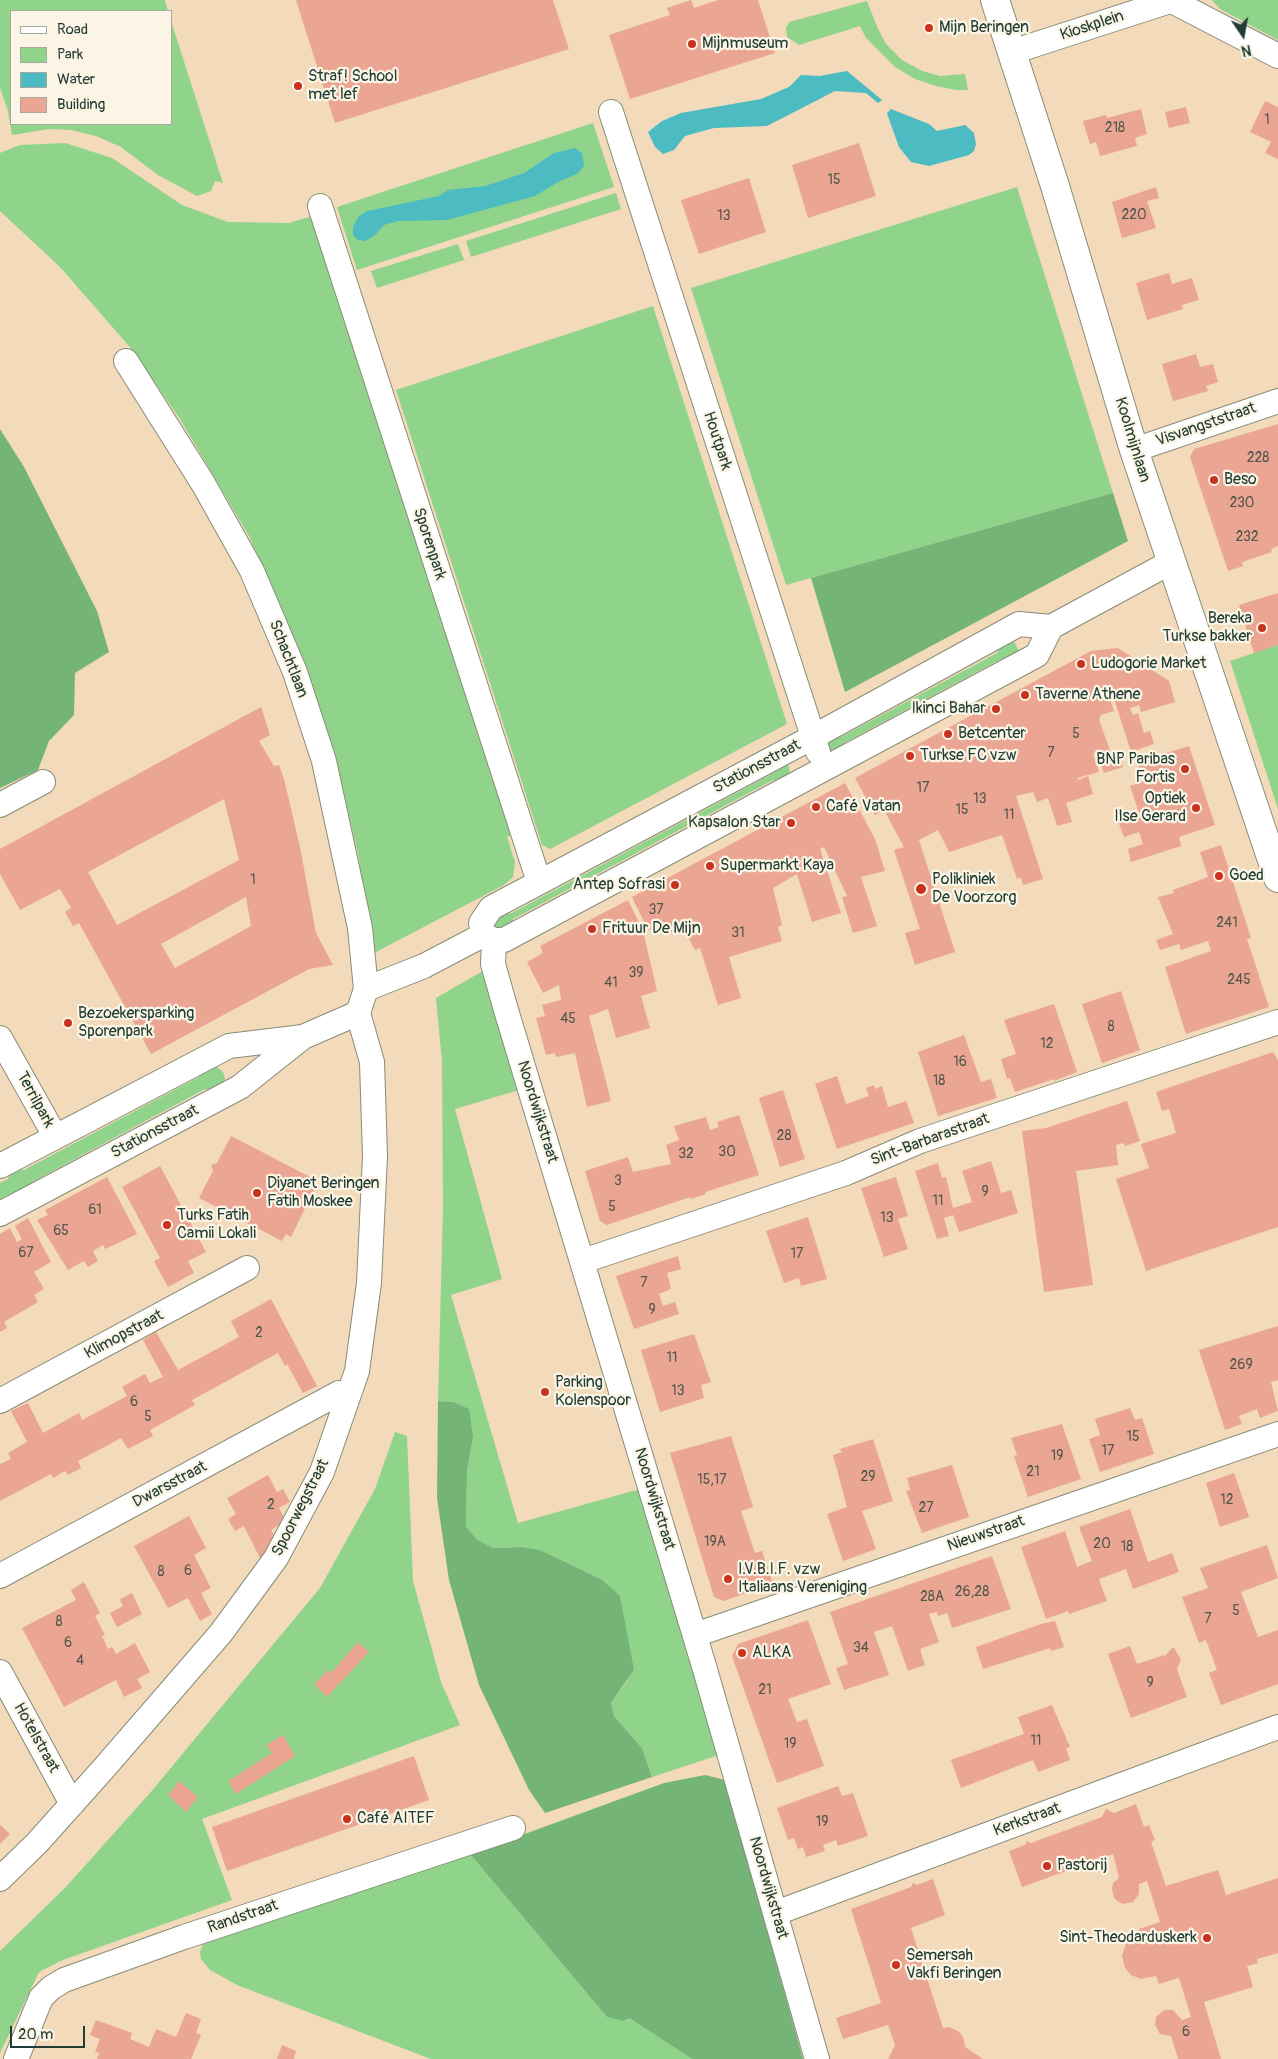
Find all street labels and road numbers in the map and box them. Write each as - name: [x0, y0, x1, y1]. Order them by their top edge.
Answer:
- street label: Kioskplein: [1058, 7, 1126, 45]
- street label: Koolmijnlaan: [1110, 395, 1154, 485]
- street label: Visvangststraat: [1153, 399, 1259, 451]
- street label: Houtpark: [699, 409, 735, 473]
- street label: Sporenpark: [408, 505, 450, 583]
- street label: Schachtlaan: [264, 617, 312, 701]
- street label: Stationsstraat: [710, 736, 804, 798]
- street label: Noordwijkstraat: [512, 1058, 562, 1166]
- street label: Terrilpark: [12, 1069, 58, 1131]
- street label: Stationsstraat: [108, 1101, 202, 1163]
- street label: Sint-Barbarastraat: [868, 1110, 992, 1170]
- street label: Klimopstraat: [81, 1306, 167, 1364]
- street label: Noordwijkstraat: [629, 1445, 679, 1553]
- street label: Spoorwegstraat: [268, 1456, 334, 1560]
- street label: Dwarsstraat: [130, 1457, 210, 1513]
- street label: Nieuwstraat: [945, 1512, 1027, 1556]
- street label: Hotelstraat: [9, 1700, 63, 1776]
- street label: Kerkstraat: [991, 1799, 1063, 1841]
- street label: Noordwijkstraat: [744, 1834, 792, 1942]
- street label: Randstraat: [205, 1896, 281, 1938]

